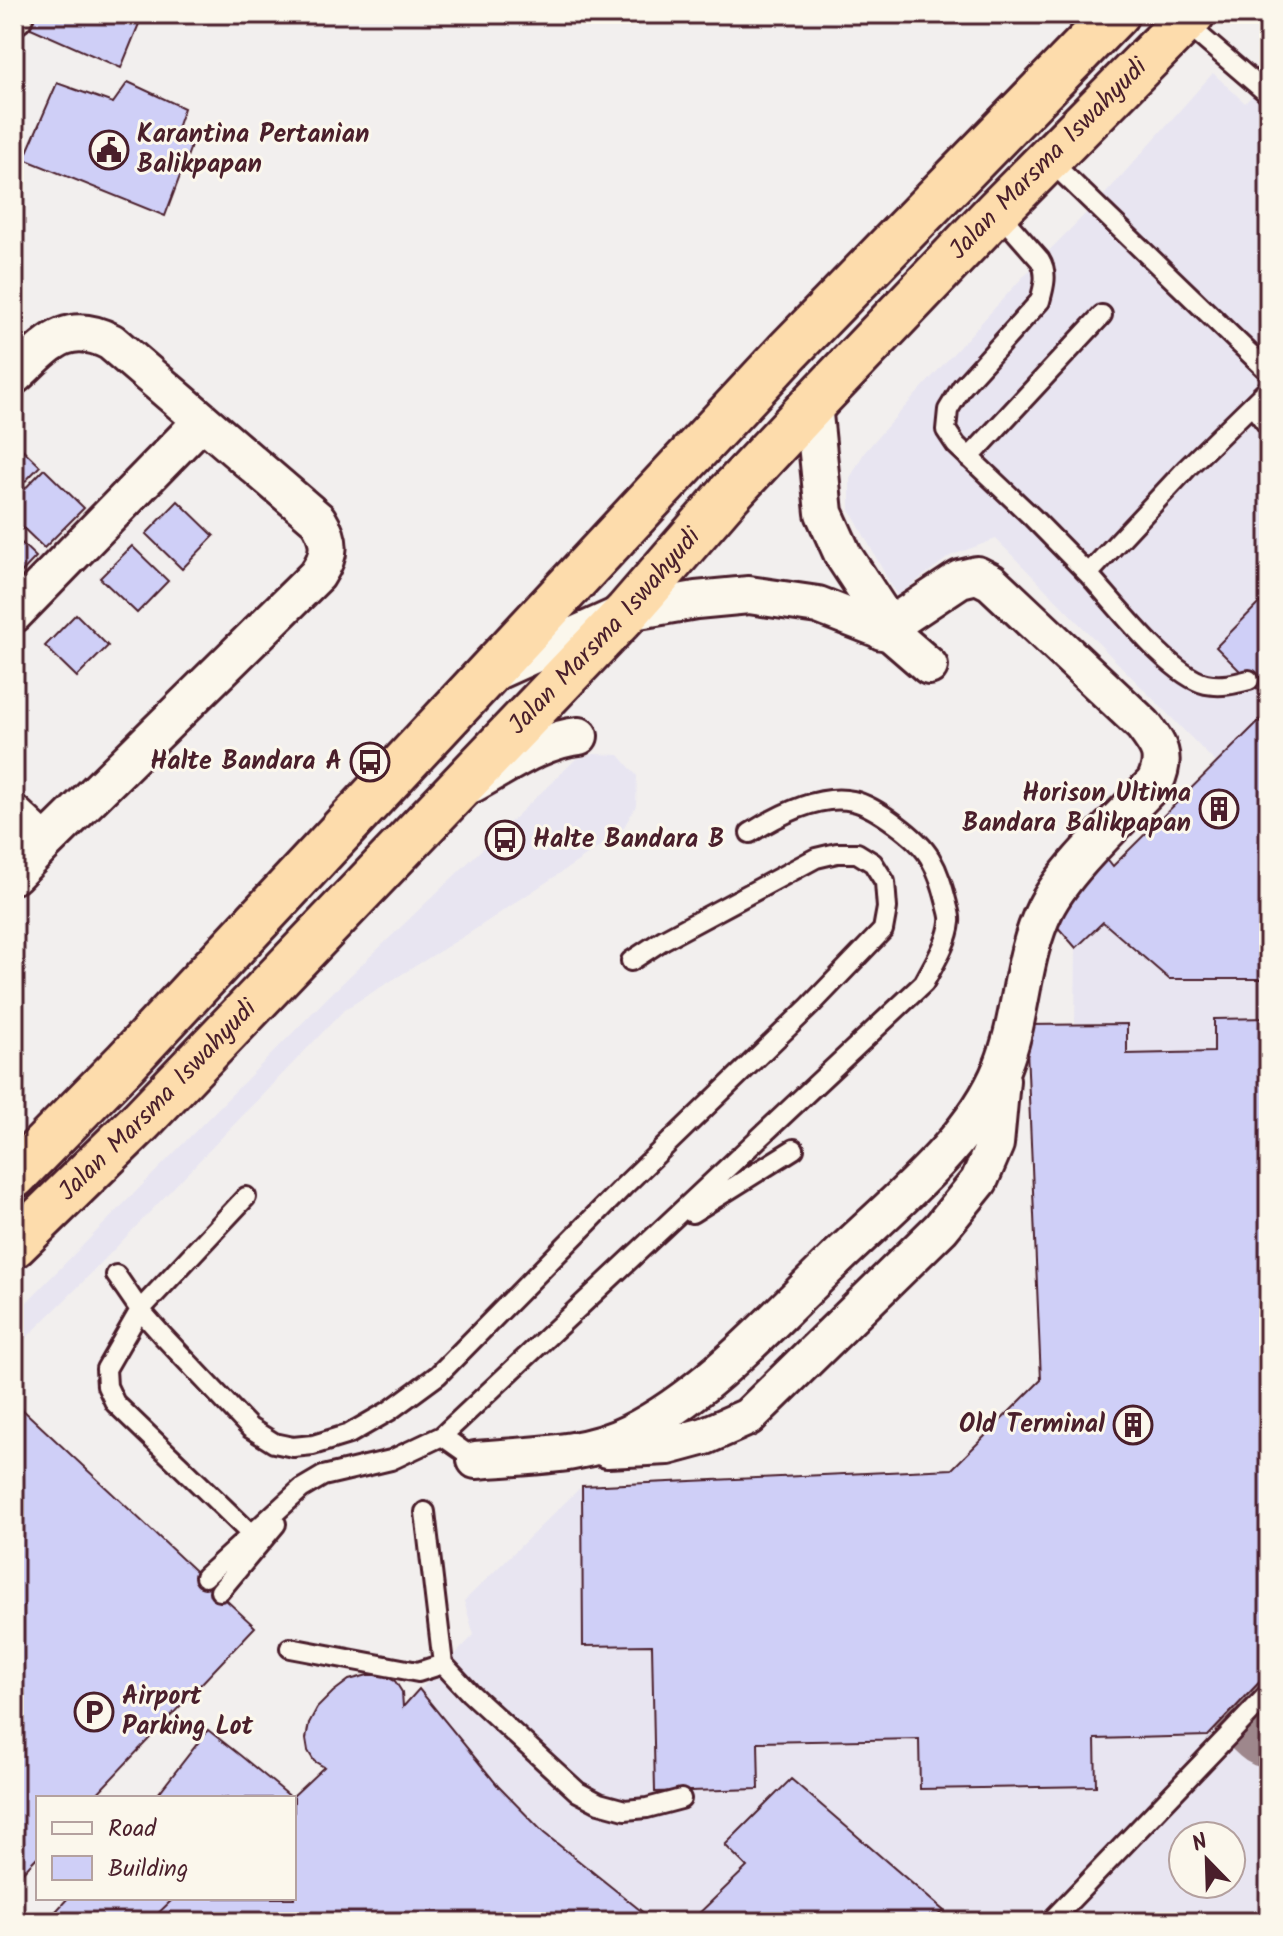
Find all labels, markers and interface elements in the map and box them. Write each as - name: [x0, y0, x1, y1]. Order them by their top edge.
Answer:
- street label: Jalan Marsma Iswahyudi: [939, 47, 1159, 270]
- place label: Karantina Pertanian Balikpapan: [137, 114, 369, 186]
- public building icon: Karantina Pertanian Balikpapan: [88, 129, 130, 171]
- street label: Jalan Marsma Iswahyudi: [498, 517, 713, 745]
- place label: Halte Bandara A: [150, 741, 342, 783]
- bus stop icon: Halte Bandara A: [349, 741, 391, 783]
- place label: Horison Ultima Bandara Balikpapan: [962, 773, 1191, 845]
- building icon: Horison Ultima Bandara Balikpapan: [1198, 788, 1240, 830]
- bus stop icon: Halte Bandara B: [484, 819, 526, 861]
- place label: Halte Bandara B: [533, 819, 725, 861]
- street label: Jalan Marsma Iswahyudi: [49, 989, 269, 1212]
- place label: Old Terminal: [959, 1404, 1105, 1446]
- building icon: Old Terminal: [1112, 1404, 1154, 1446]
- place label: Airport Parking Lot: [122, 1676, 253, 1748]
- parking icon: Airport Parking Lot: [73, 1691, 115, 1733]
- legend: [36, 1796, 296, 1900]
- text: Road: [108, 1810, 157, 1849]
- north arrow: [1167, 1820, 1247, 1900]
- text: N: [1187, 1825, 1213, 1863]
- text: Building: [108, 1850, 188, 1889]

